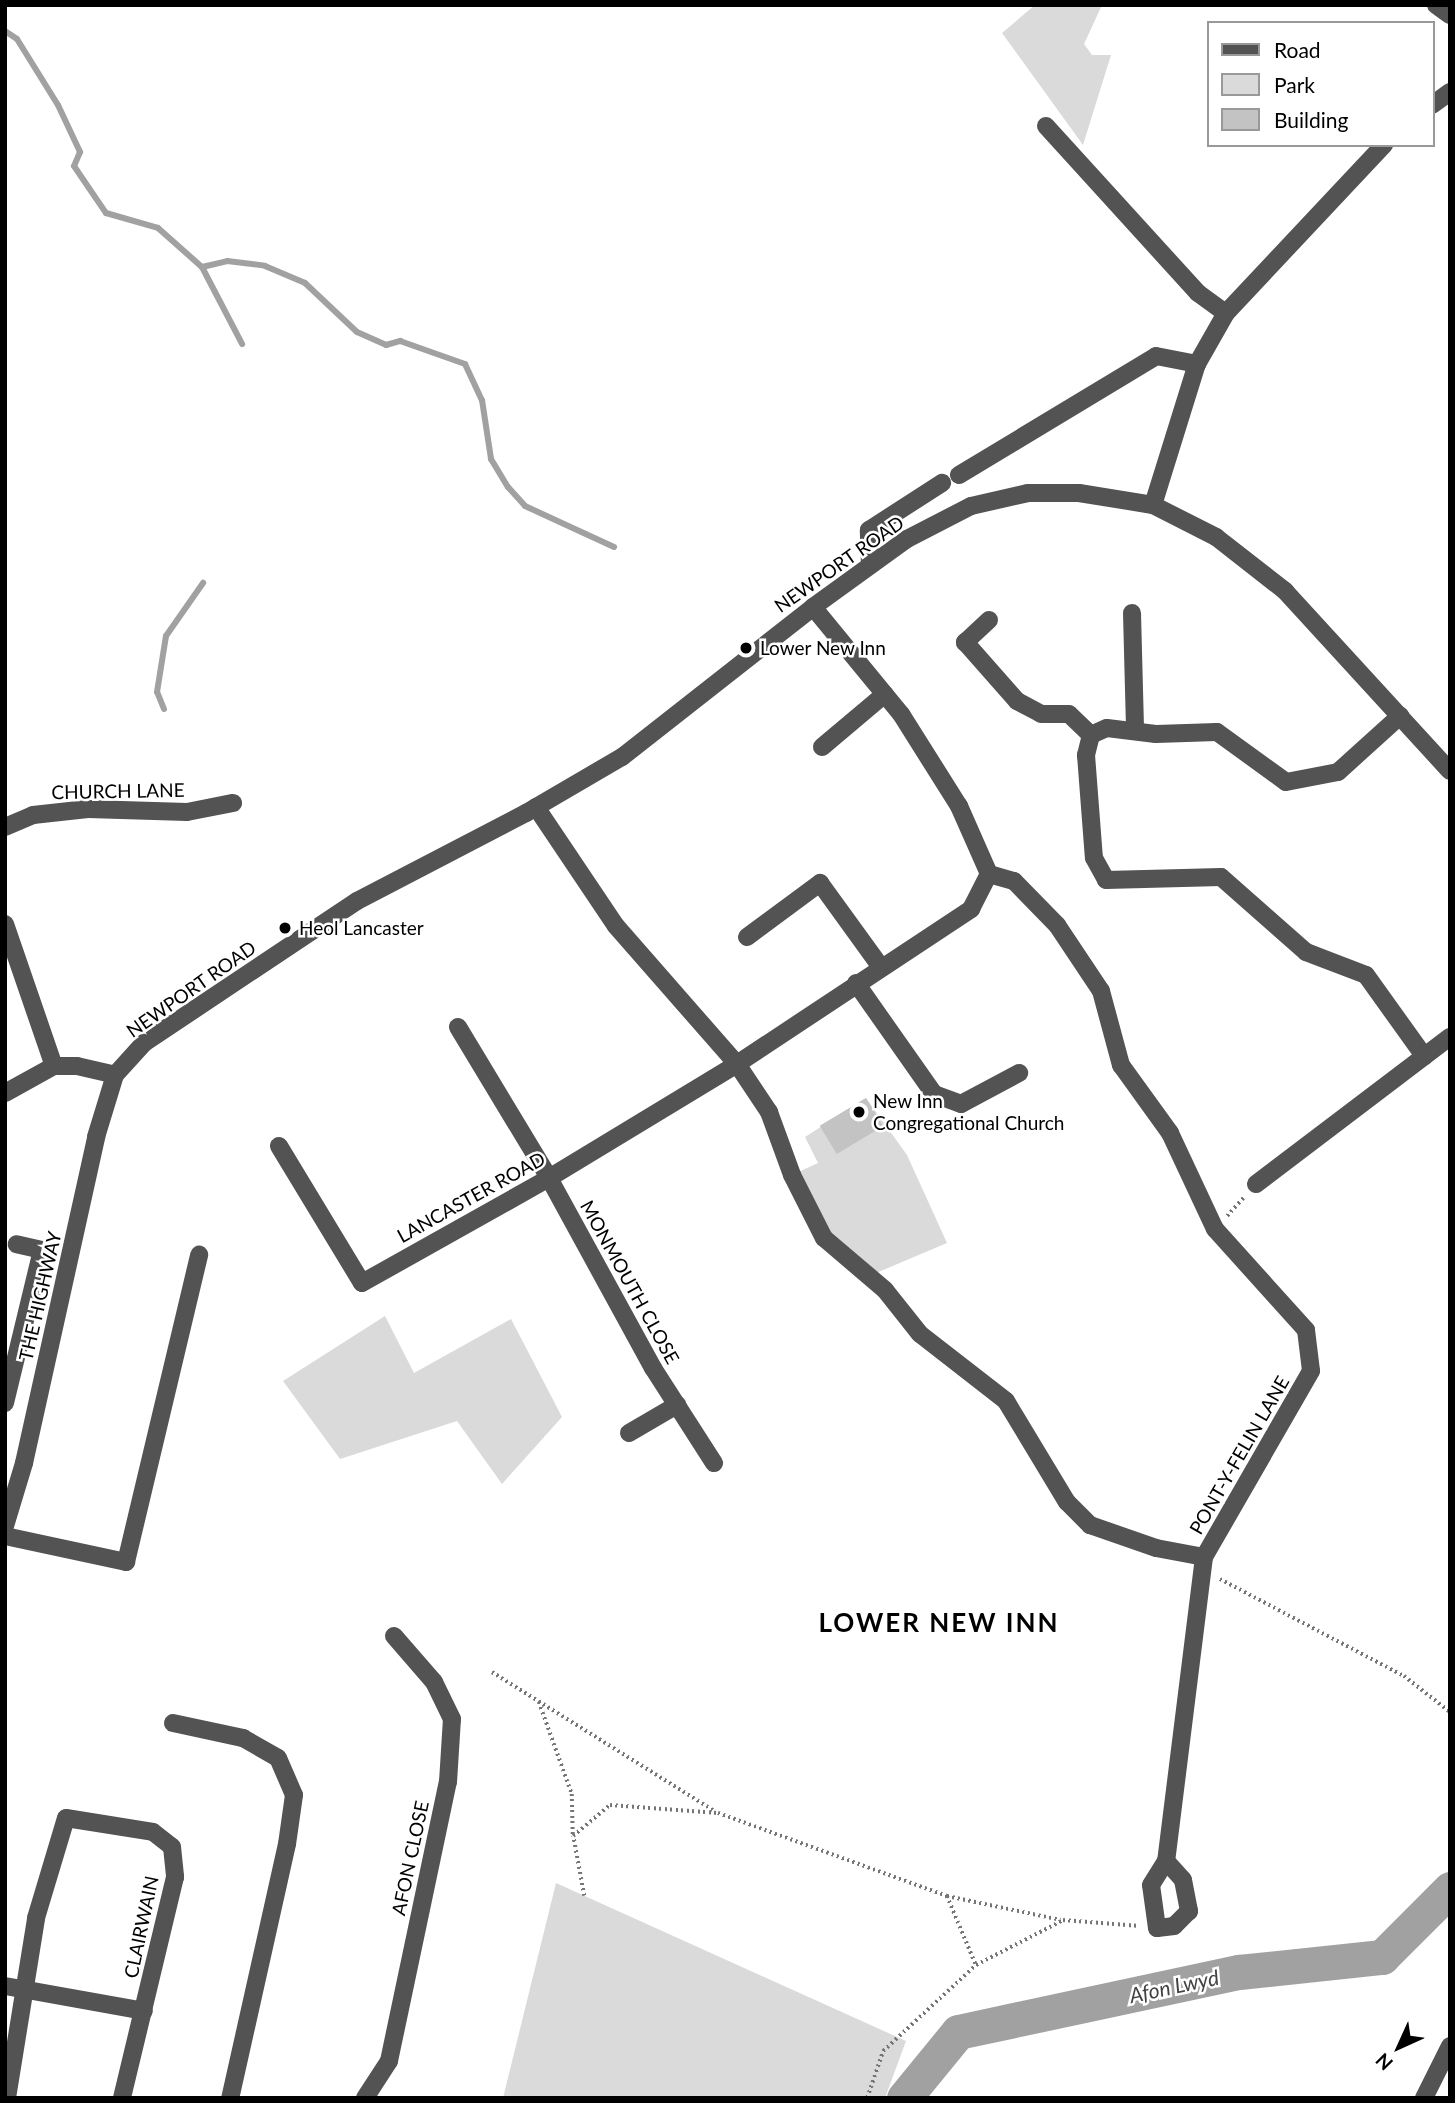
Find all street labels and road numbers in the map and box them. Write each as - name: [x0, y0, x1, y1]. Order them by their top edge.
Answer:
- street label: NEWPORT ROAD: [770, 511, 908, 617]
- street label: CHURCH LANE: [51, 778, 185, 804]
- street label: NEWPORT ROAD: [122, 936, 260, 1042]
- street label: LANCASTER ROAD: [393, 1147, 549, 1247]
- street label: MONMOUTH CLOSE: [576, 1196, 684, 1368]
- street label: THE HIGHWAY: [14, 1229, 66, 1363]
- street label: PONT-Y-FELIN LANE: [1184, 1372, 1294, 1538]
- street label: AFON CLOSE: [387, 1799, 433, 1917]
- street label: CLAIRWAIN: [119, 1874, 163, 1980]

